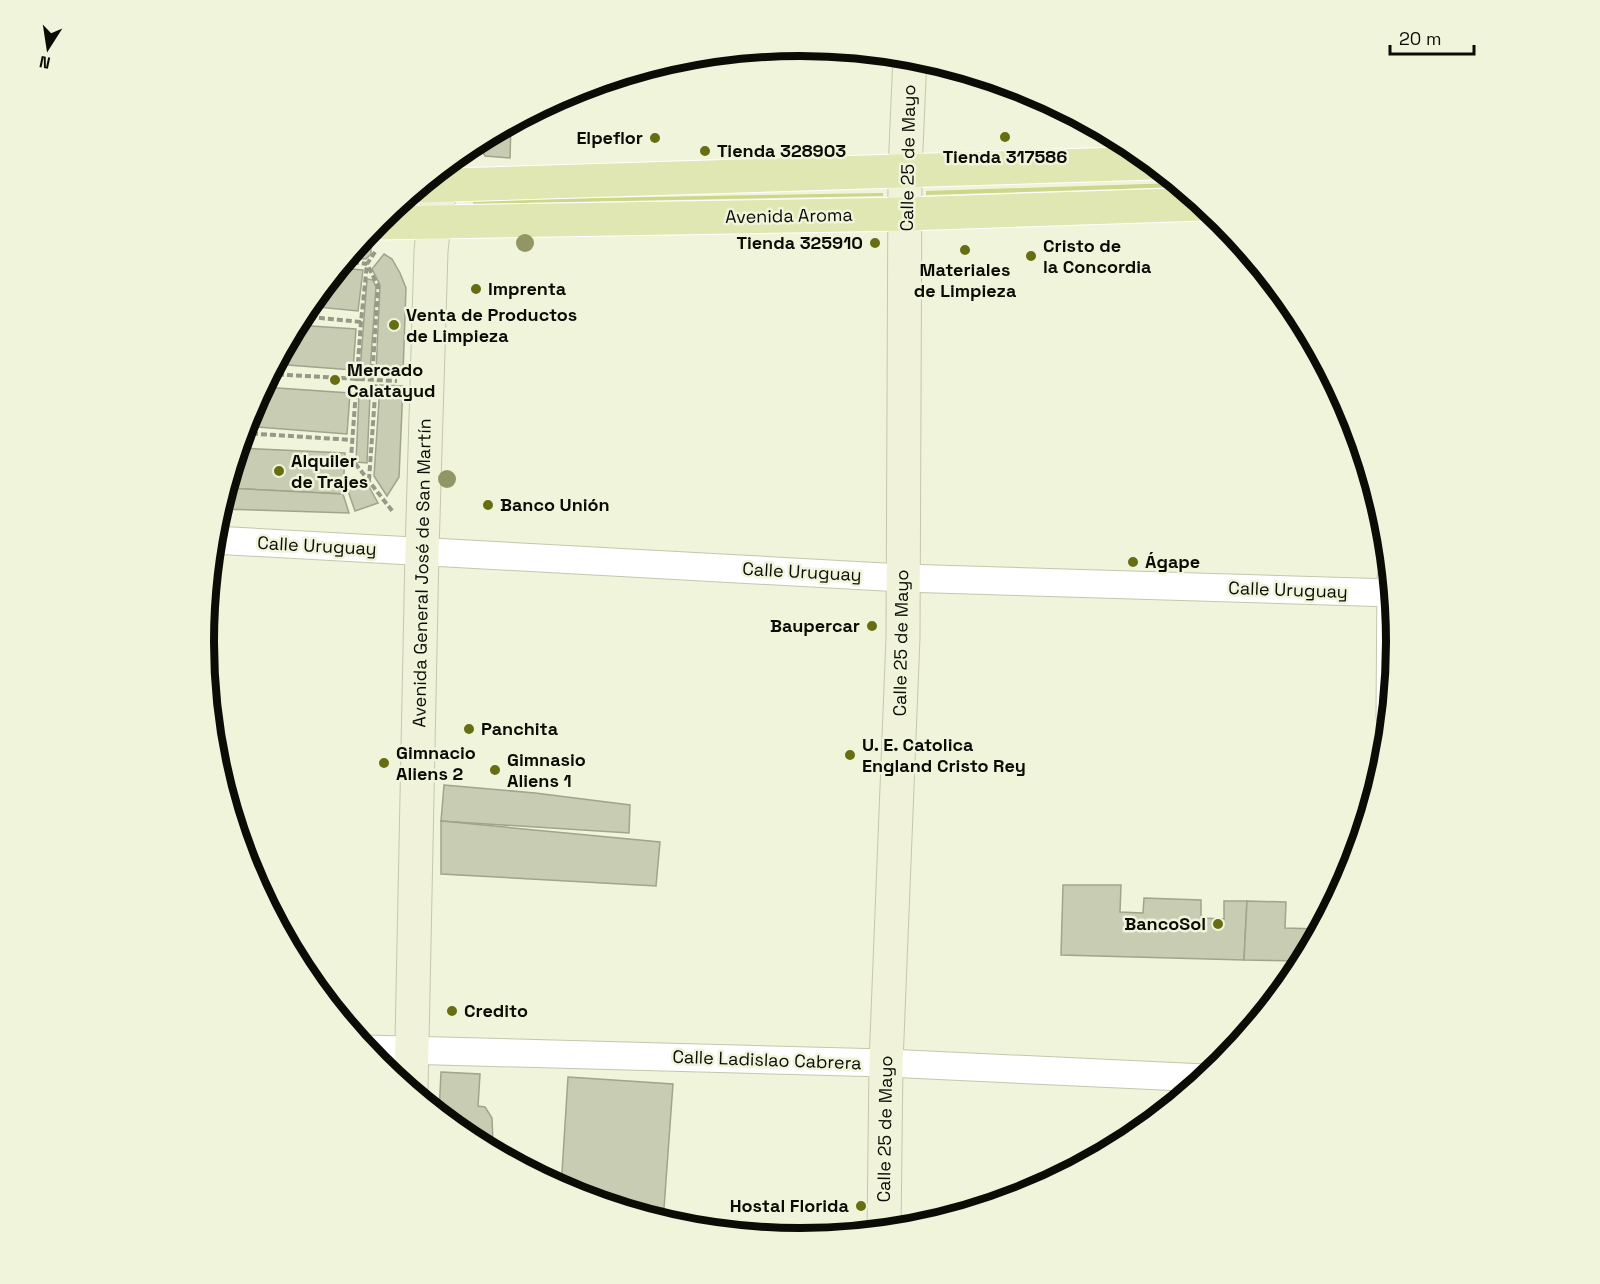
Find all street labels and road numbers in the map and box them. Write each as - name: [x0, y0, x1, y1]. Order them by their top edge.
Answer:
- street label: Calle 25 de Mayo: [895, 84, 920, 232]
- street label: Avenida Aroma: [725, 203, 853, 228]
- street label: Avenida General José de San Martín: [407, 418, 436, 728]
- street label: Calle Uruguay: [257, 531, 377, 560]
- street label: Calle Uruguay: [742, 557, 862, 586]
- street label: Calle 25 de Mayo: [888, 569, 913, 717]
- street label: Calle Uruguay: [1228, 576, 1348, 603]
- street label: Calle Ladislao Cabrera: [672, 1045, 862, 1074]
- street label: Calle 25 de Mayo: [872, 1055, 897, 1203]

